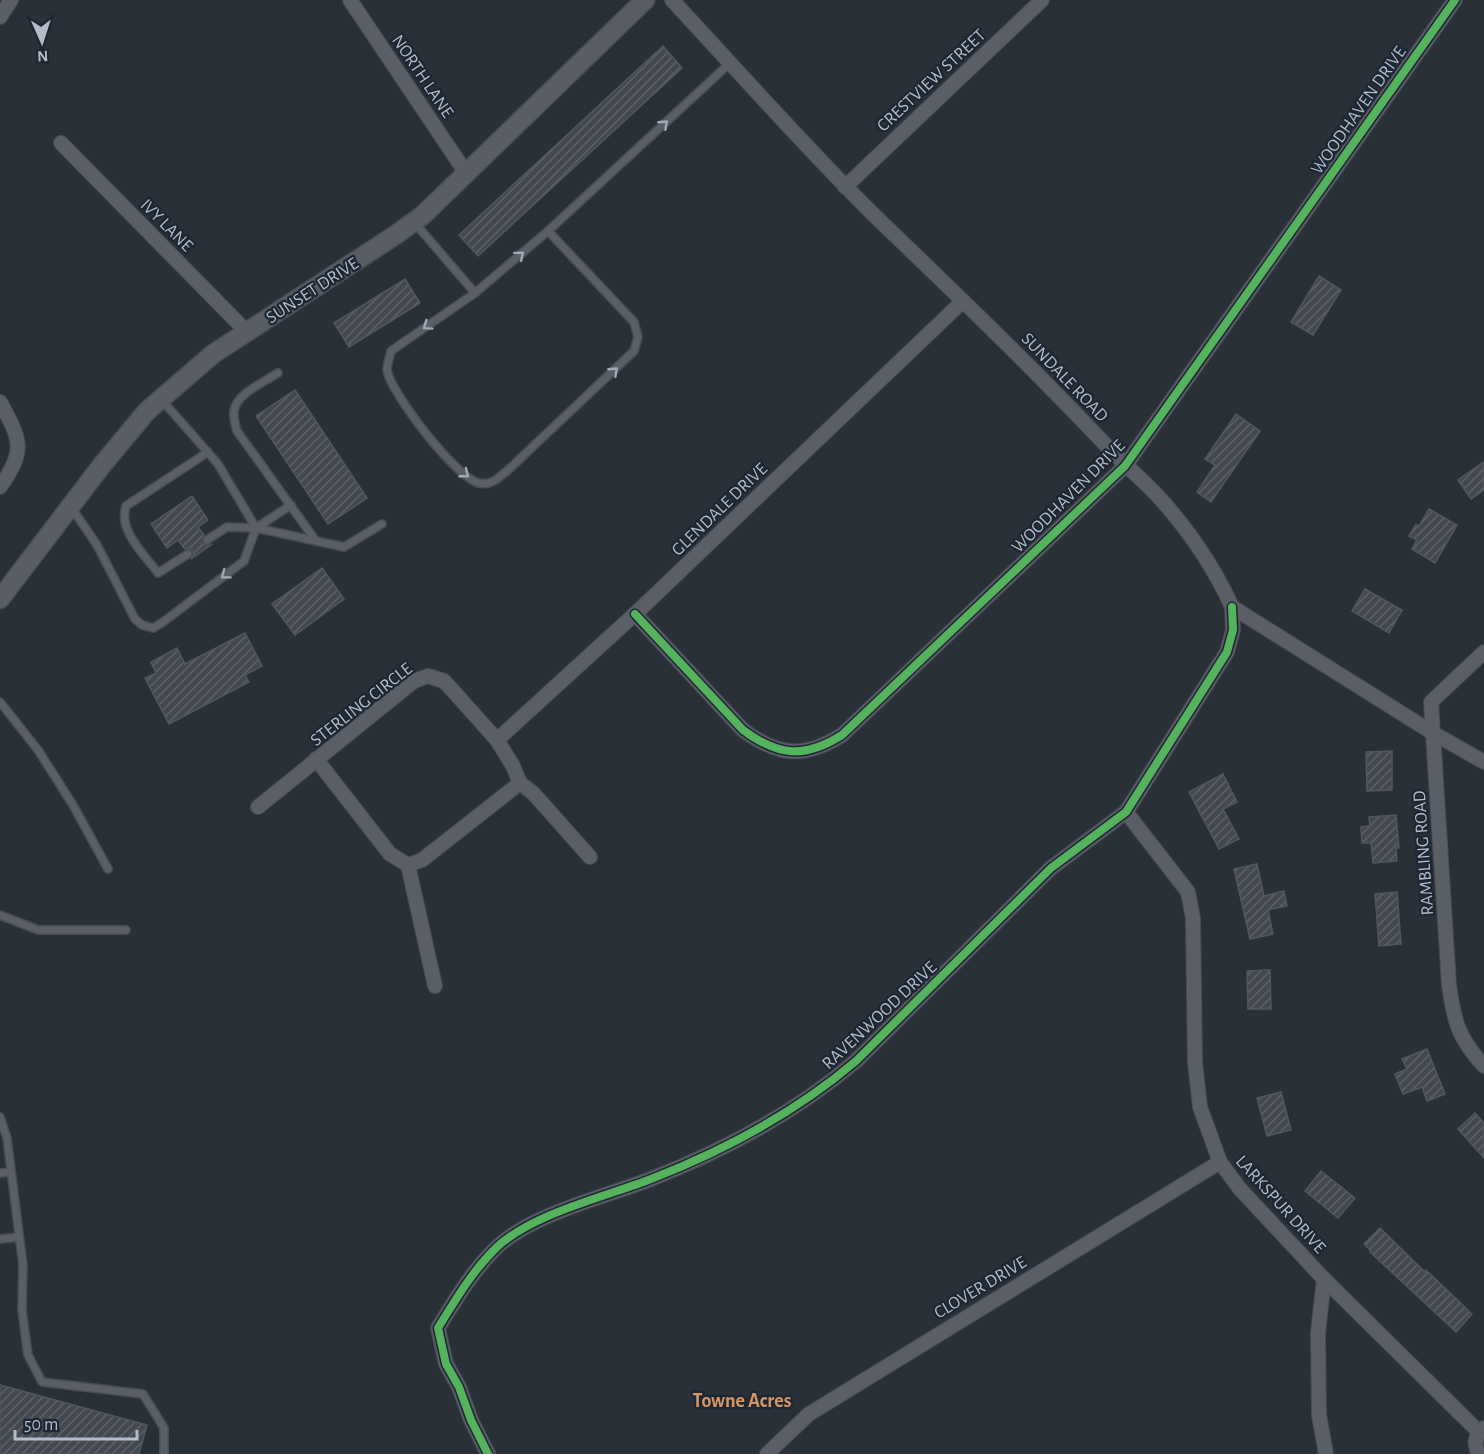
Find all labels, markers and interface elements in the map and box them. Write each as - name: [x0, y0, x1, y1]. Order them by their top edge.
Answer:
- north arrow: [12, 12, 72, 72]
- street label: CRESTVIEW STREET: [874, 26, 989, 135]
- street label: NORTH LANE: [388, 32, 457, 122]
- street label: WOODHAVEN DRIVE: [1308, 43, 1410, 178]
- text: N: [37, 48, 49, 64]
- one-way arrow: [657, 120, 668, 131]
- street label: IVY LANE: [137, 196, 196, 256]
- one-way arrow: [513, 251, 524, 262]
- street label: SUNSET DRIVE: [263, 254, 362, 327]
- one-way arrow: [423, 319, 434, 330]
- street label: SUNDALE ROAD: [1018, 330, 1111, 426]
- one-way arrow: [606, 367, 617, 378]
- street label: WOODHAVEN DRIVE: [1009, 437, 1129, 557]
- street label: GLENDALE DRIVE: [668, 460, 771, 560]
- one-way arrow: [459, 467, 470, 478]
- one-way arrow: [221, 567, 232, 578]
- street label: STERLING CIRCLE: [307, 660, 416, 750]
- street label: RAMBLING ROAD: [1411, 790, 1437, 916]
- street label: RAVENWOOD DRIVE: [819, 958, 941, 1073]
- street label: LARKSPUR DRIVE: [1232, 1152, 1329, 1257]
- street label: CLOVER DRIVE: [931, 1253, 1030, 1322]
- district label: Towne Acres: [693, 1391, 792, 1411]
- scale bar: [15, 1403, 136, 1441]
- text: 50 m: [24, 1416, 58, 1434]

